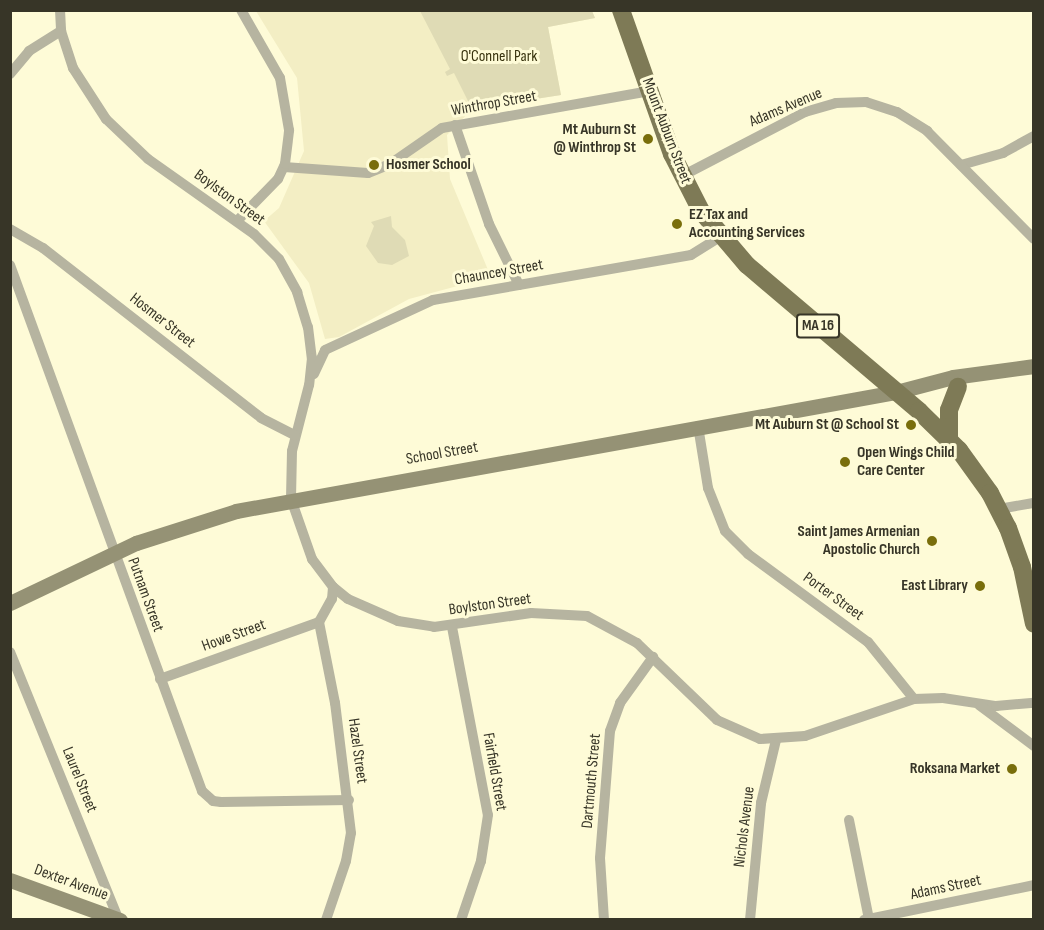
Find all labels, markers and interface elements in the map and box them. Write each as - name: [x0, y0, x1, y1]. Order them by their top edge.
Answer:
- park label: O'Connell Park: [461, 47, 537, 67]
- street label: Mount Auburn Street: [637, 75, 695, 187]
- street label: Adams Avenue: [747, 84, 825, 132]
- street label: Winthrop Street: [450, 87, 538, 121]
- place label: Mt Auburn St @ Winthrop St: [554, 120, 636, 158]
- marker: Mt Auburn St @ Winthrop St: [641, 132, 655, 146]
- place label: Hosmer School: [386, 155, 471, 175]
- marker: Hosmer School: [367, 158, 381, 172]
- street label: Boylston Street: [190, 166, 268, 230]
- place label: EZ Tax and Accounting Services: [689, 205, 805, 243]
- marker: EZ Tax and Accounting Services: [670, 217, 684, 231]
- street label: Chauncey Street: [453, 256, 545, 290]
- street label: Hosmer Street: [125, 289, 199, 353]
- road number: MA 16: [796, 314, 840, 338]
- place label: Mt Auburn St @ School St: [755, 415, 899, 435]
- marker: Mt Auburn St @ School St: [904, 418, 918, 432]
- street label: School Street: [405, 438, 479, 470]
- place label: Open Wings Child Care Center: [857, 443, 954, 481]
- marker: Open Wings Child Care Center: [838, 455, 852, 469]
- place label: Saint James Armenian Apostolic Church: [798, 522, 920, 560]
- marker: Saint James Armenian Apostolic Church: [925, 534, 939, 548]
- street label: Putnam Street: [123, 555, 167, 635]
- street label: Porter Street: [799, 569, 867, 625]
- place label: East Library: [901, 576, 968, 596]
- marker: East Library: [973, 579, 987, 593]
- street label: Boylston Street: [448, 590, 532, 620]
- street label: Howe Street: [200, 616, 268, 656]
- street label: Hazel Street: [343, 717, 371, 785]
- street label: Fairfield Street: [478, 731, 510, 813]
- street label: Dartmouth Street: [578, 733, 606, 829]
- street label: Laurel Street: [57, 745, 101, 815]
- place label: Roksana Market: [910, 759, 1000, 779]
- marker: Roksana Market: [1005, 762, 1019, 776]
- street label: Nichols Avenue: [731, 785, 759, 869]
- street label: Dexter Avenue: [31, 861, 111, 905]
- street label: Adams Street: [909, 871, 983, 905]

